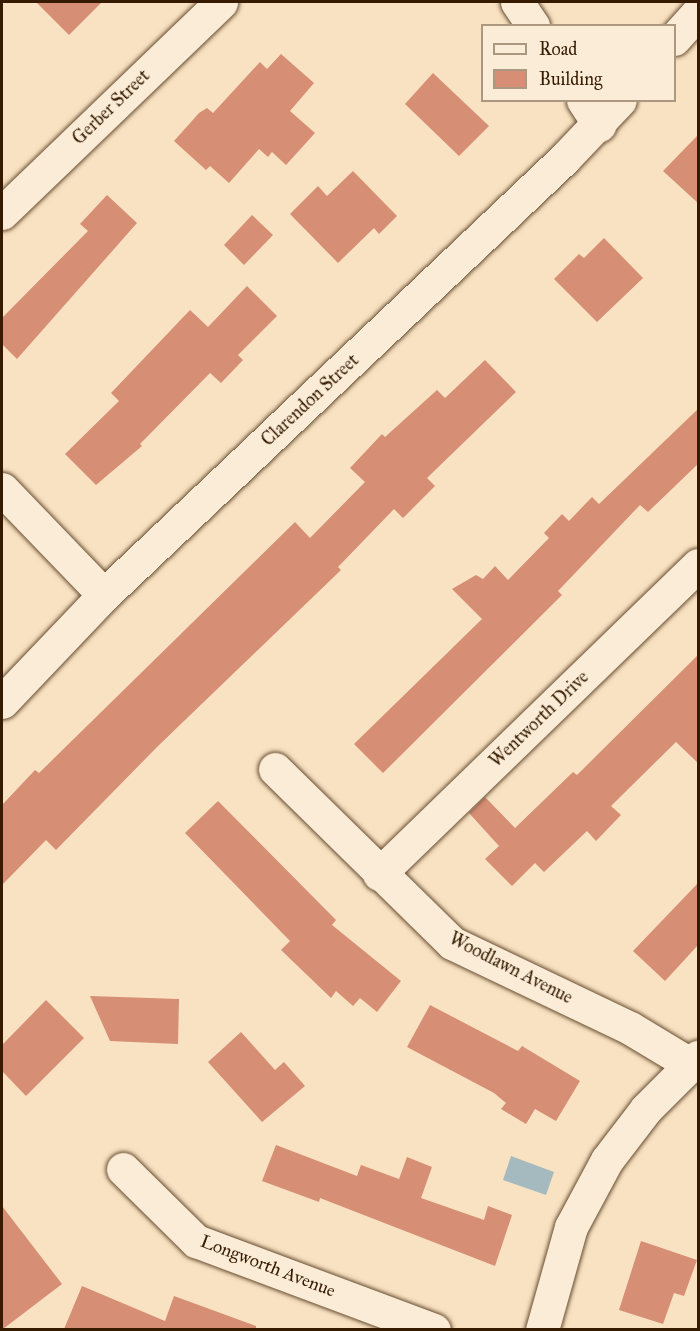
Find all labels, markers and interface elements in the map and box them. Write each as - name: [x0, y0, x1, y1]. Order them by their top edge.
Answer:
- legend: [481, 24, 676, 102]
- text: Road: [539, 38, 577, 60]
- street label: Gerber Street: [68, 65, 154, 149]
- text: Building: [539, 68, 602, 90]
- street label: Clarendon Street: [257, 349, 363, 451]
- street label: Wentworth Drive: [485, 666, 593, 772]
- street label: Woodlawn Avenue: [446, 928, 576, 1008]
- street label: Longworth Avenue: [198, 1230, 338, 1302]

